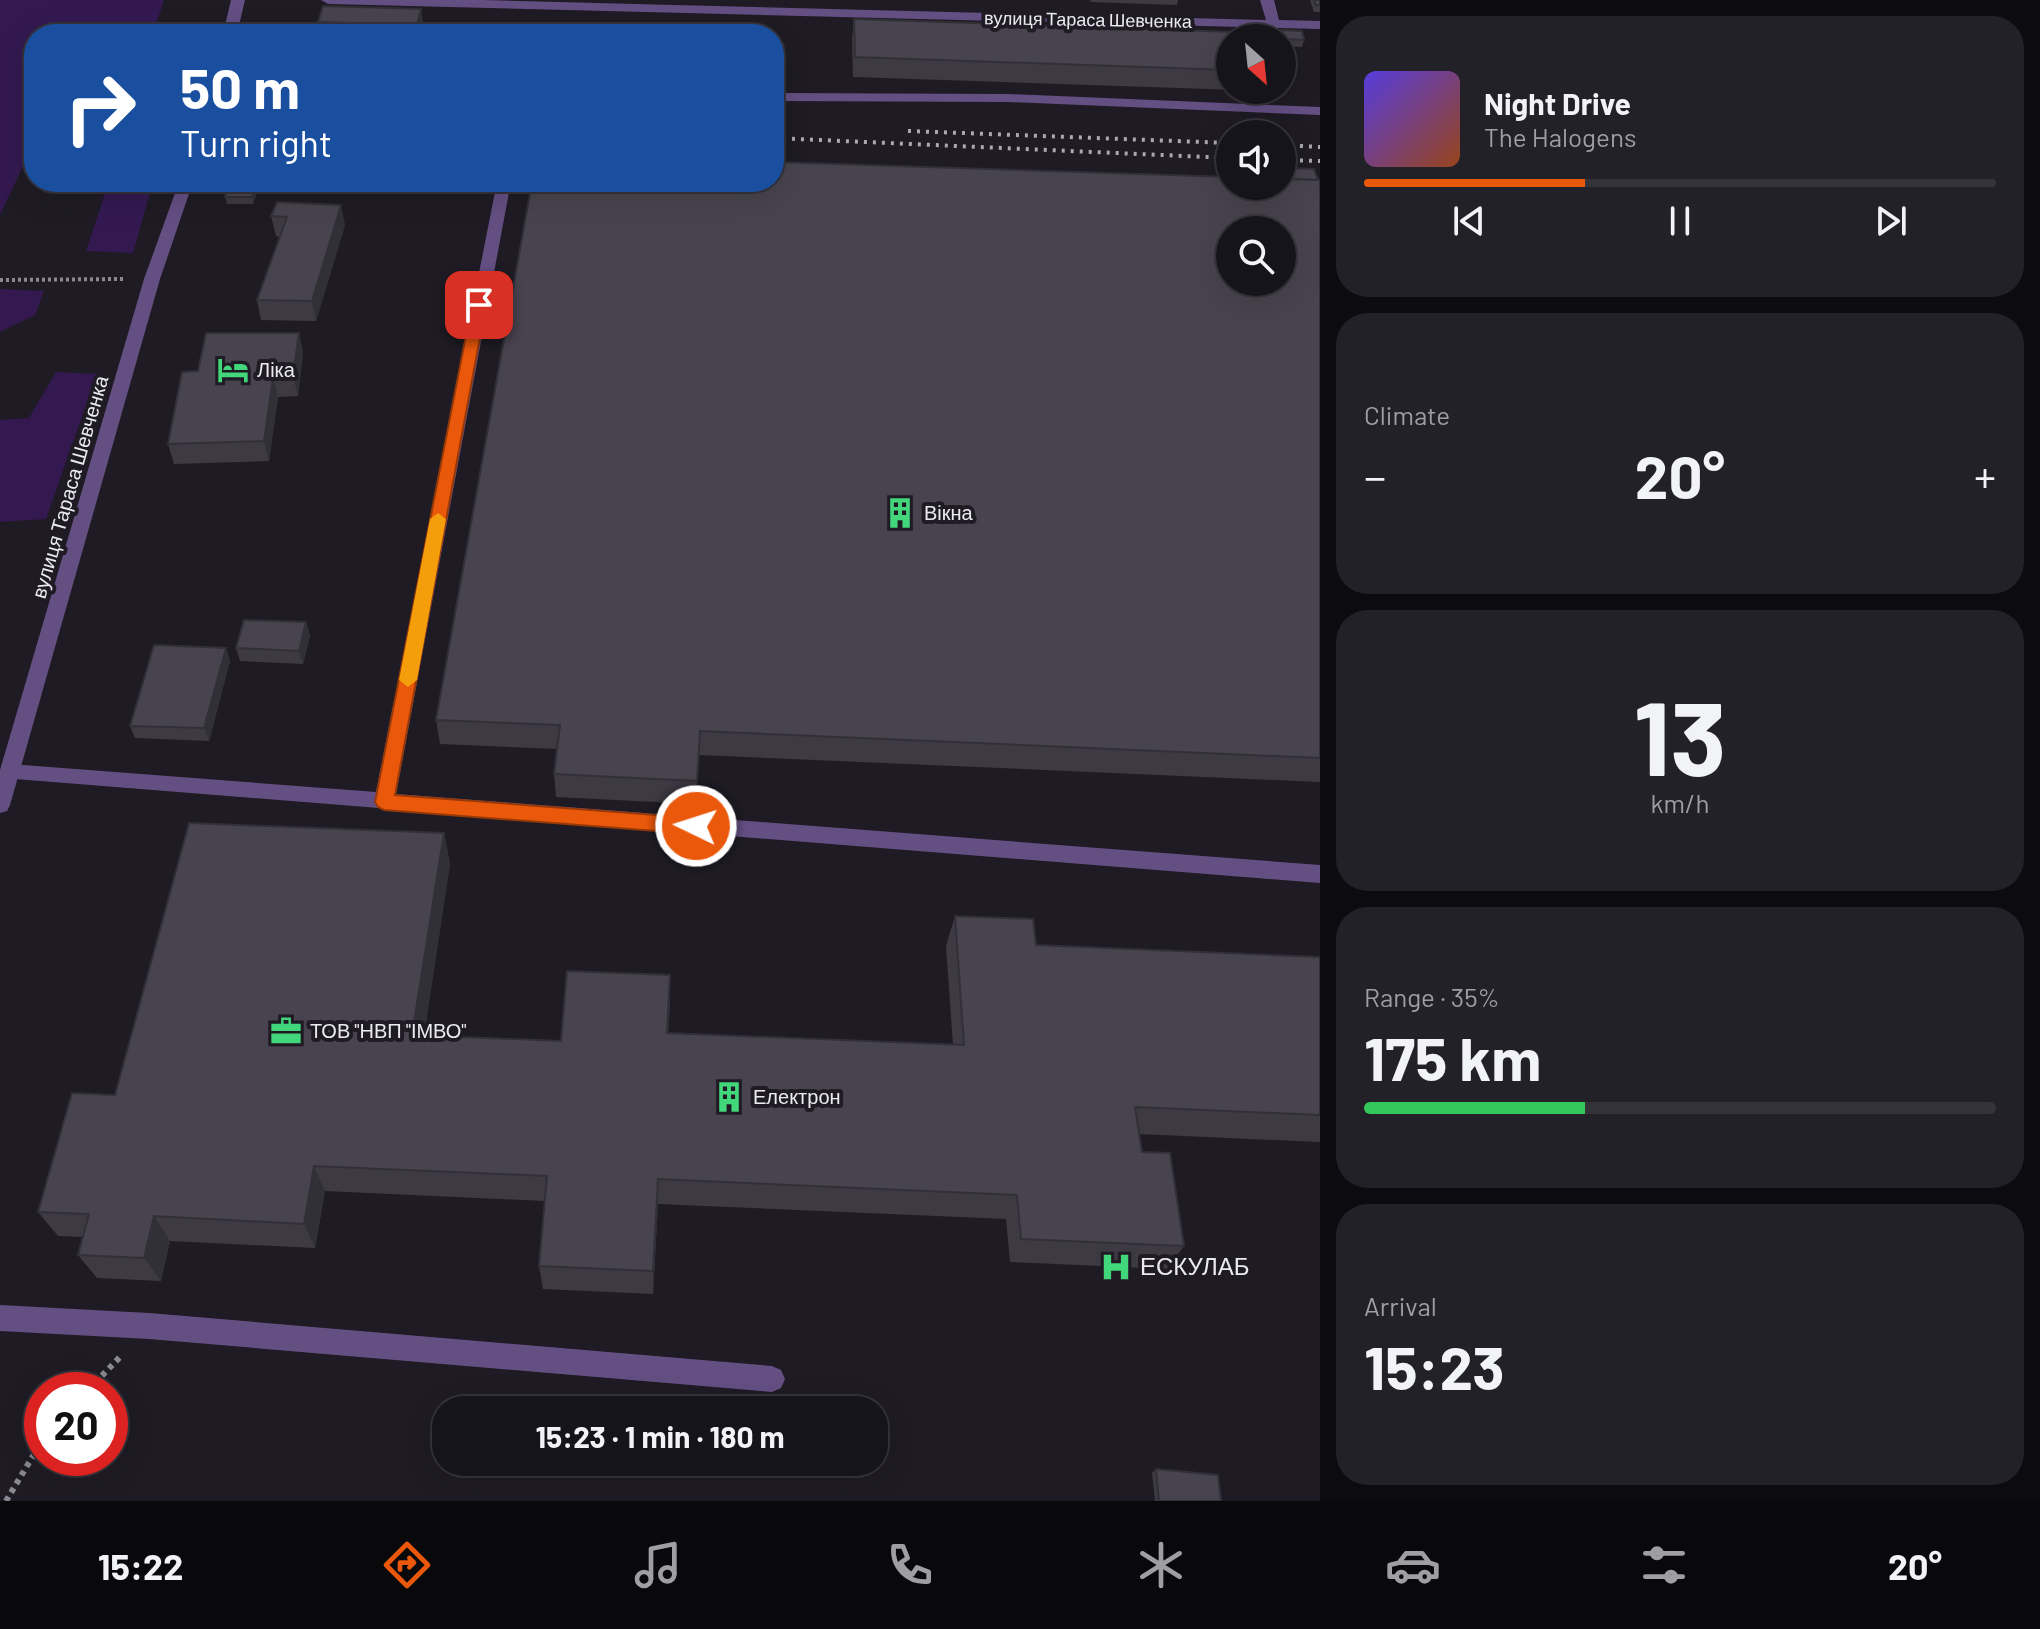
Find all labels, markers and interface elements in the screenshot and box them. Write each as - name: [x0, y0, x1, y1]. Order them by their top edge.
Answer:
- street label: вулиця Тараса Шевченка: [984, 6, 1193, 32]
- north arrow: [1216, 24, 1296, 104]
- map controls: [1216, 24, 1296, 296]
- text: 50 m: [180, 53, 300, 120]
- icon: right: [48, 56, 152, 160]
- text: Night Drive: [1484, 85, 1631, 121]
- button: sound: [1216, 120, 1296, 200]
- text: Turn right: [180, 121, 332, 164]
- text: The Halogens: [1484, 121, 1636, 152]
- icon: previous: [1447, 199, 1491, 243]
- icon: pause: [1658, 199, 1702, 243]
- icon: next: [1869, 199, 1913, 243]
- button: search: [1216, 216, 1296, 296]
- pin: [445, 271, 513, 339]
- icon: arrive: [457, 283, 501, 327]
- hotel icon: Ліка: [216, 353, 250, 387]
- place label: Ліка: [257, 357, 296, 381]
- street label: вулиця Тараса Шевченка: [26, 372, 113, 601]
- text: Climate: [1364, 399, 1450, 430]
- text: 20°: [1635, 439, 1725, 511]
- text: −: [1364, 449, 1386, 502]
- text: +: [1974, 449, 1996, 502]
- building icon: Вікна: [883, 496, 917, 530]
- place label: Вікна: [924, 500, 974, 524]
- text: 13: [1634, 672, 1726, 797]
- position arrow: [654, 784, 738, 868]
- text: km/h: [1651, 787, 1709, 818]
- text: Range · 35%: [1364, 981, 1500, 1012]
- office icon: ТОВ "НВП "ІМВО": [269, 1014, 303, 1048]
- place label: ТОВ "НВП "ІМВО": [310, 1018, 467, 1042]
- text: 175 km: [1364, 1021, 1541, 1093]
- building icon: Електрон: [712, 1080, 746, 1114]
- place label: Електрон: [753, 1084, 841, 1108]
- hospital icon: ЕСКУЛАБ: [1099, 1250, 1133, 1284]
- place label: ЕСКУЛАБ: [1140, 1251, 1250, 1280]
- text: Arrival: [1364, 1290, 1437, 1321]
- text: 15:23: [1364, 1330, 1505, 1402]
- speed limit sign: 20: [24, 1372, 128, 1476]
- text: 15:23 · 1 min · 180 m: [535, 1418, 785, 1454]
- icon: directions: [379, 1537, 435, 1593]
- icon: music: [630, 1537, 686, 1593]
- icon: phone: [882, 1537, 938, 1593]
- icon: climate: [1133, 1537, 1189, 1593]
- icon: car: [1385, 1537, 1441, 1593]
- icon: filters: [1636, 1537, 1692, 1593]
- text: 15:22: [98, 1544, 183, 1587]
- text: 20°: [1888, 1544, 1942, 1587]

